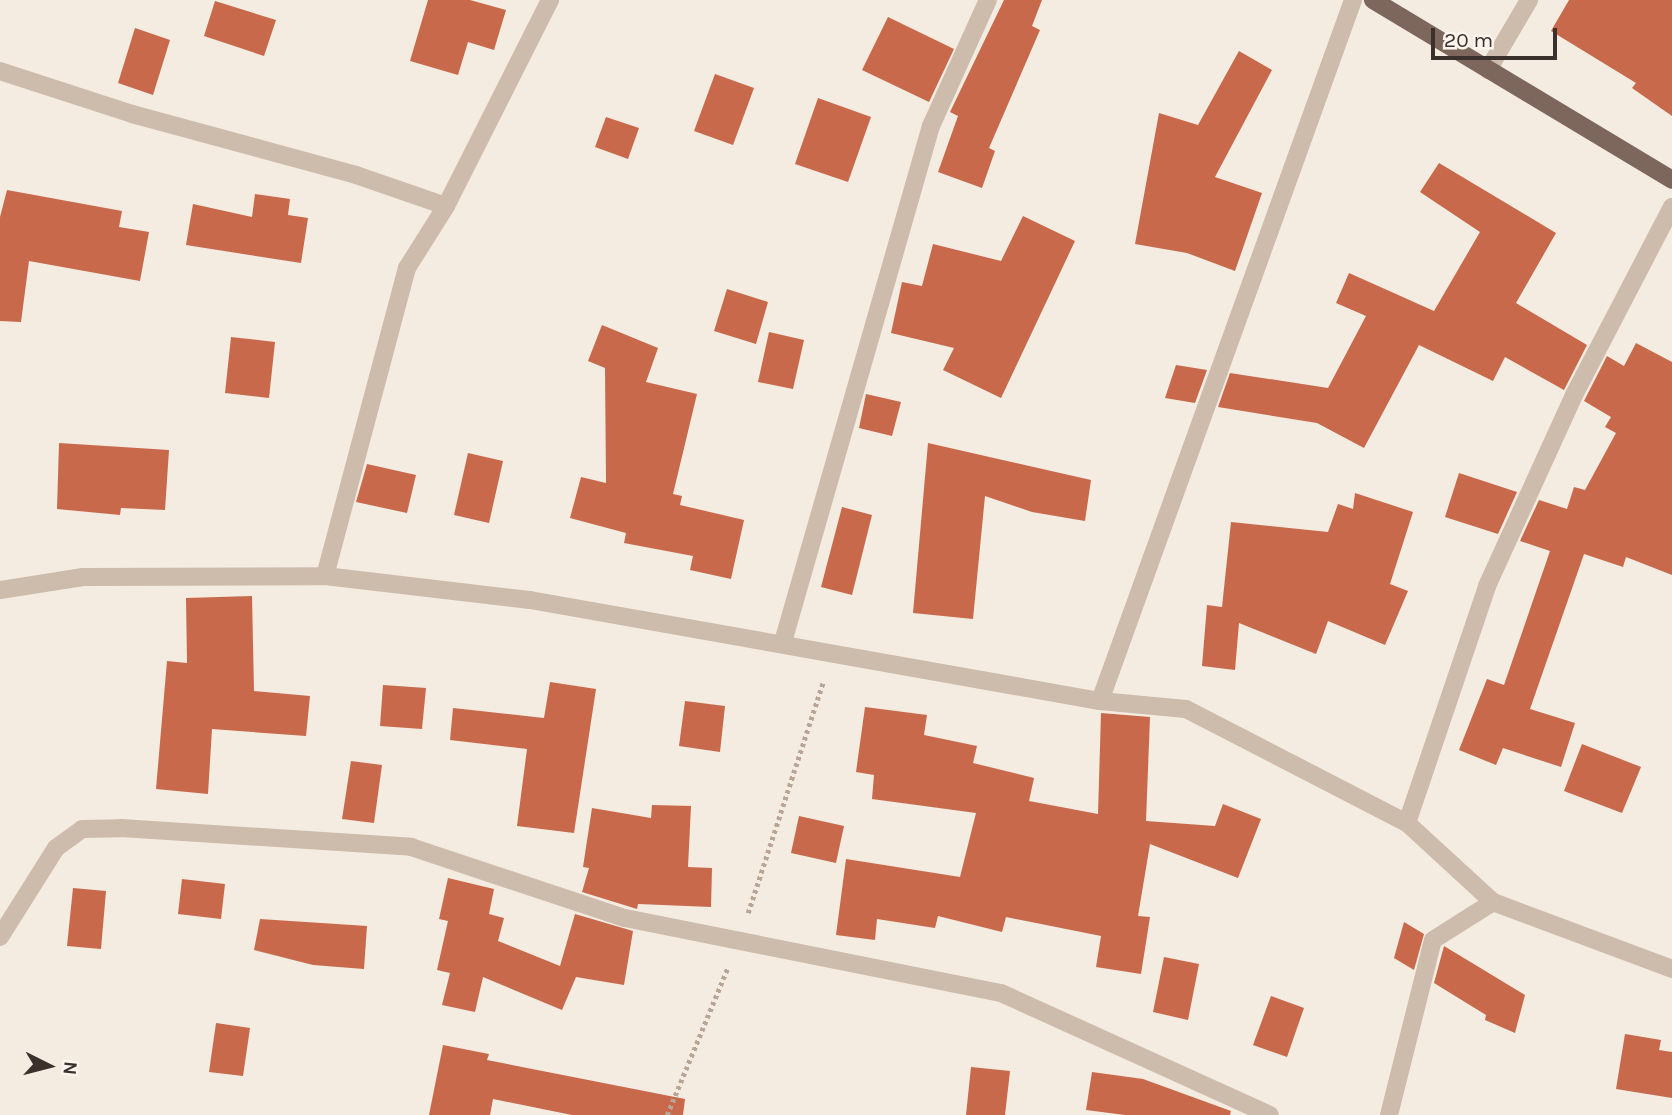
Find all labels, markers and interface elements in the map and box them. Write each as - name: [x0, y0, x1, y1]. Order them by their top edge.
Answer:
- scale bar: [1434, 14, 1560, 58]
- text: 20 m: [1444, 28, 1493, 52]
- north arrow: [14, 1031, 84, 1101]
- text: N: [58, 1060, 82, 1076]

